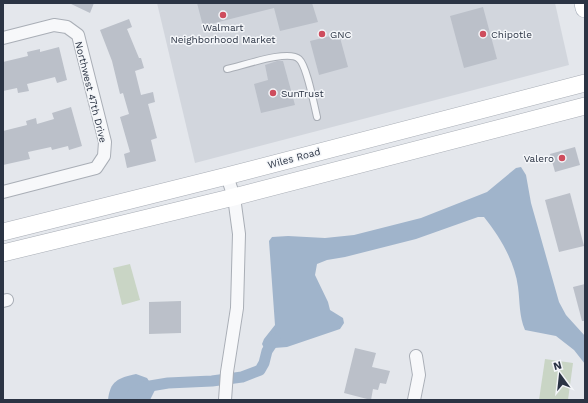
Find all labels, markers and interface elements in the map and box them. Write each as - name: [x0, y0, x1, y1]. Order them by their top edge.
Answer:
- marker: Walmart Neighborhood Market: [218, 10, 228, 20]
- place label: Walmart Neighborhood Market: [171, 22, 276, 45]
- marker: GNC: [317, 29, 327, 39]
- place label: GNC: [330, 29, 352, 40]
- marker: Chipotle: [478, 29, 488, 39]
- place label: Chipotle: [491, 29, 532, 40]
- street label: Northwest 47th Drive: [73, 40, 109, 144]
- marker: SunTrust: [268, 88, 278, 98]
- place label: SunTrust: [281, 88, 324, 99]
- street label: Wiles Road: [266, 146, 322, 170]
- place label: Valero: [524, 153, 554, 164]
- marker: Valero: [557, 153, 567, 163]
- north arrow: [540, 355, 580, 395]
- text: N: [552, 358, 563, 373]

